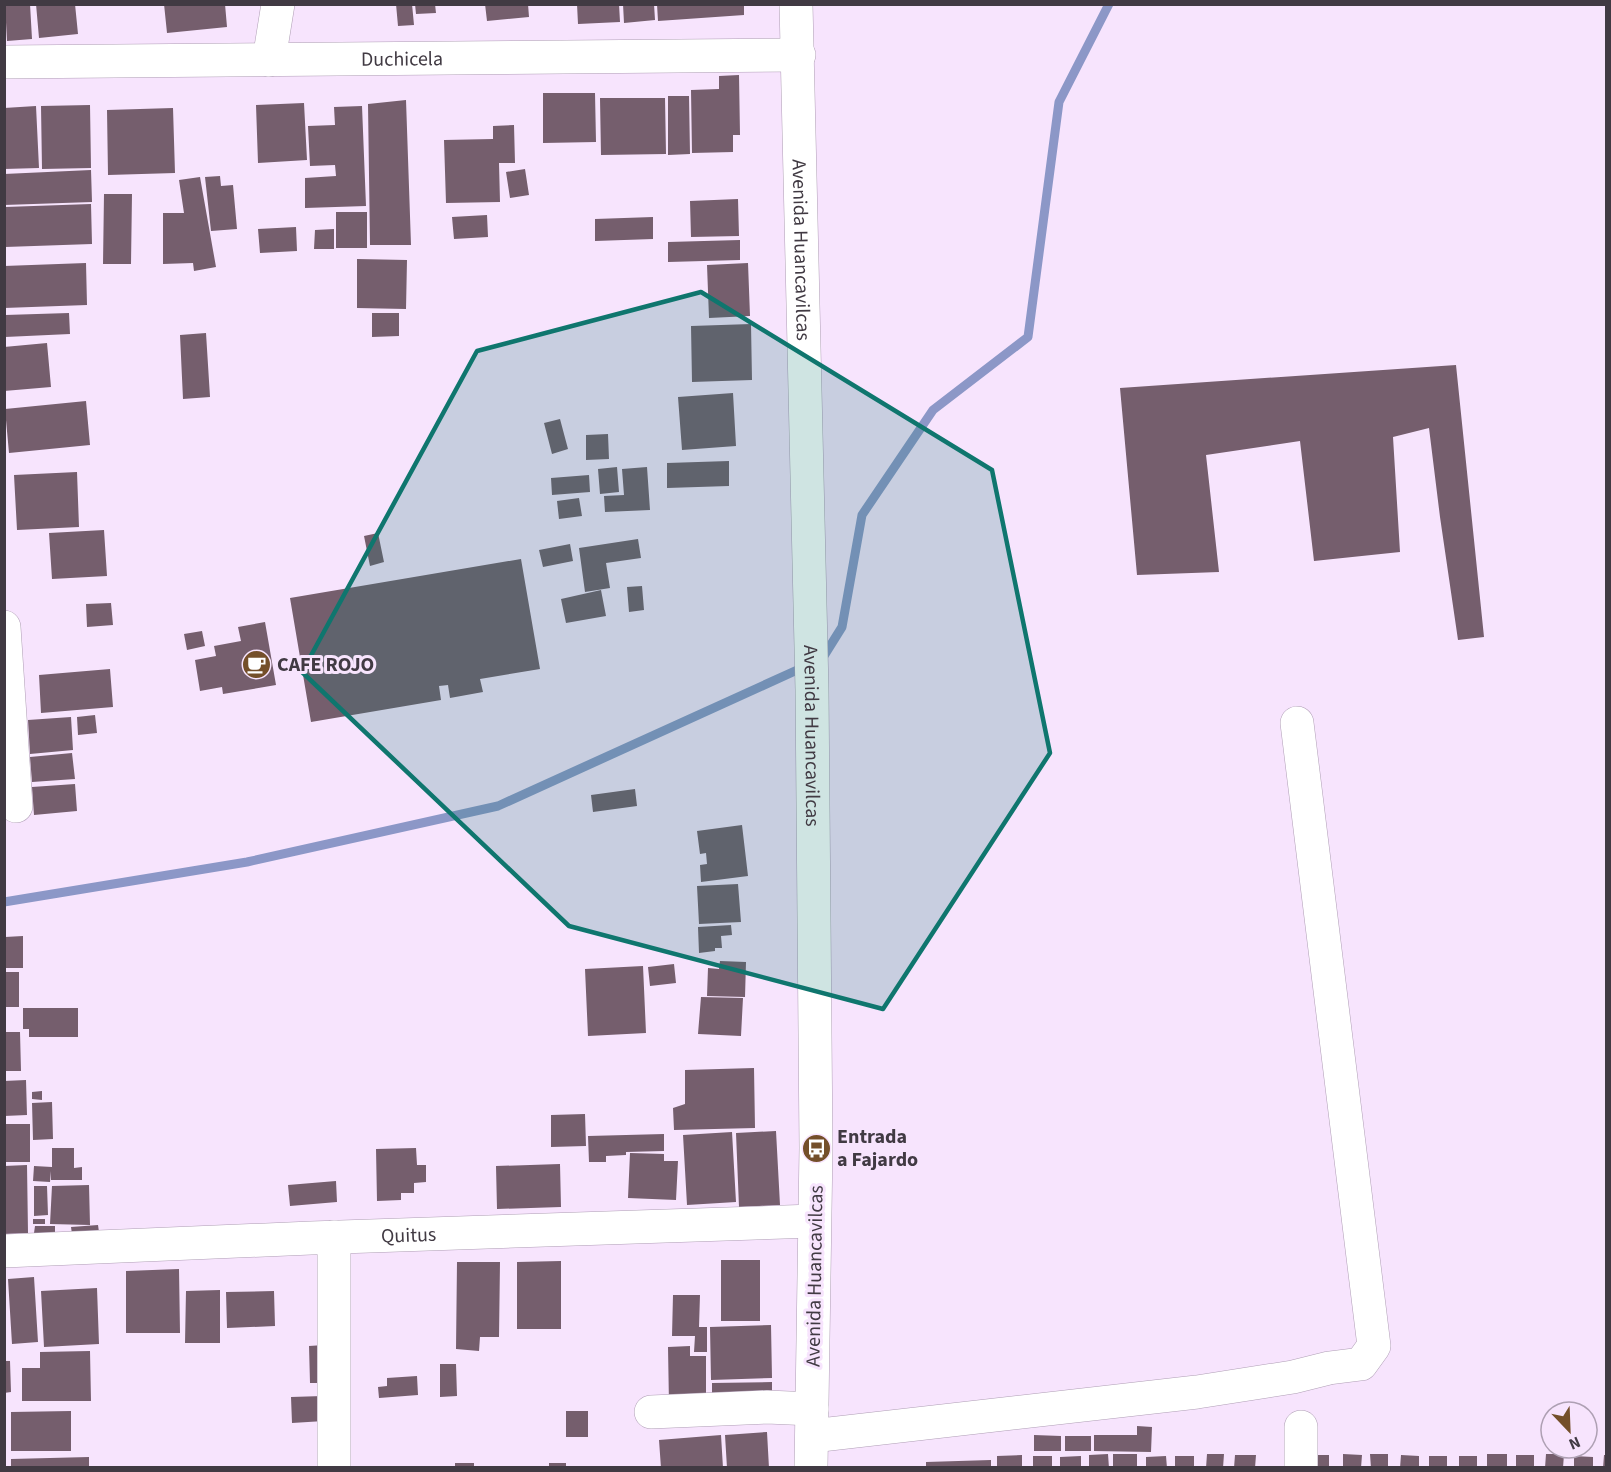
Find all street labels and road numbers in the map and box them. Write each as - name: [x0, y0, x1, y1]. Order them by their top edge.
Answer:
- street label: Duchicela: [361, 45, 443, 74]
- street label: Avenida Huancavilcas: [785, 159, 817, 341]
- street label: Avenida Huancavilcas: [796, 645, 826, 827]
- street label: Avenida Huancavilcas: [799, 1185, 831, 1367]
- street label: Quitus: [381, 1221, 437, 1251]

